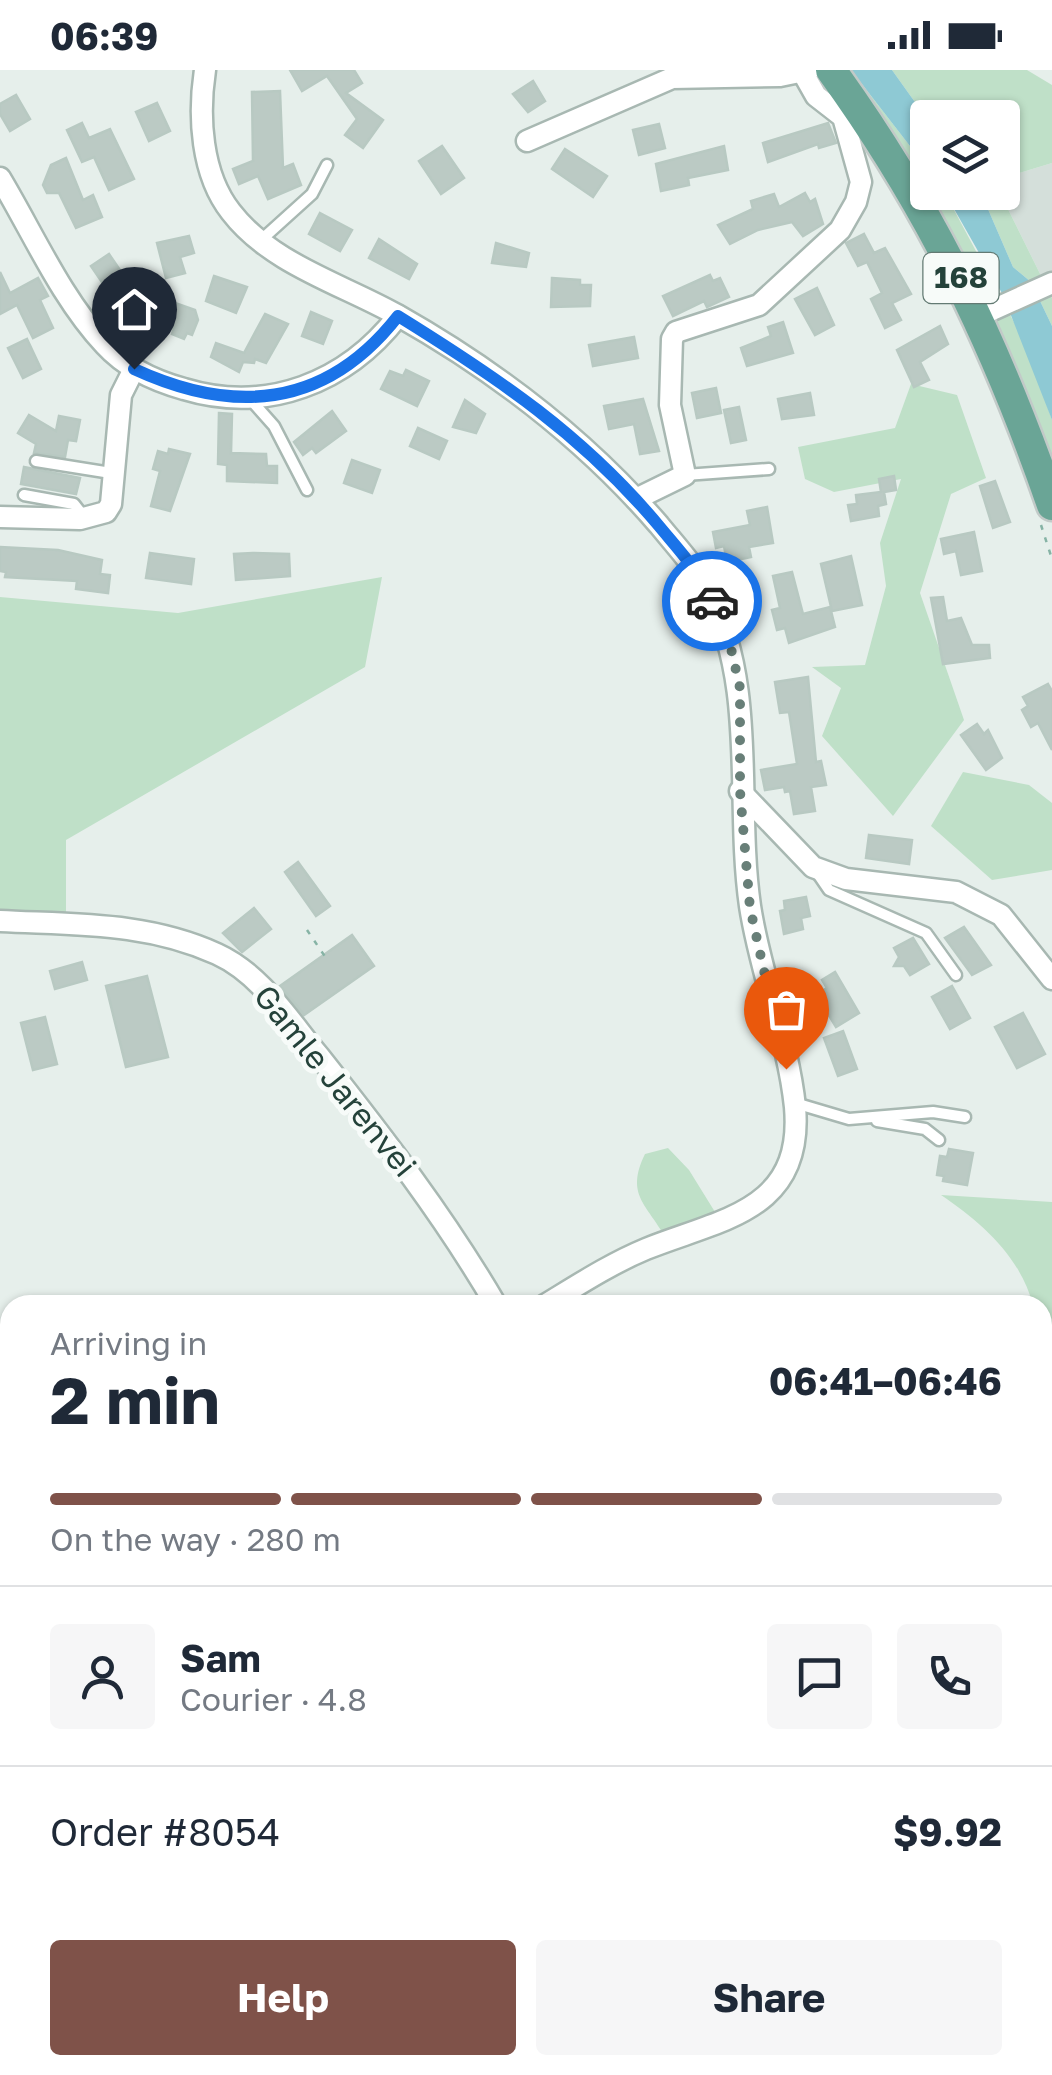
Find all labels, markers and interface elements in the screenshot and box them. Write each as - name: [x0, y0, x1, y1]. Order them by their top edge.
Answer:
- text: 06:39: [50, 13, 158, 58]
- map controls: [910, 100, 1020, 210]
- button: layers: [910, 100, 1020, 210]
- road number: 168: [924, 253, 998, 303]
- pin: [92, 267, 177, 370]
- icon: home: [107, 282, 162, 337]
- courier: [662, 551, 762, 651]
- icon: car: [685, 574, 740, 629]
- pin: [744, 967, 829, 1070]
- street label: Gamle Jarenvei: [247, 977, 425, 1184]
- icon: bag: [759, 982, 814, 1037]
- text: Arriving in: [50, 1324, 207, 1362]
- text: 06:41–06:46: [769, 1358, 1002, 1403]
- text: 2 min: [50, 1360, 220, 1438]
- text: On the way · 280 m: [50, 1520, 341, 1558]
- button: person: [50, 1624, 155, 1729]
- button: chat: [767, 1624, 872, 1729]
- button: phone: [897, 1624, 1002, 1729]
- text: Sam: [180, 1635, 261, 1680]
- text: Courier · 4.8: [180, 1680, 367, 1718]
- text: Order #8054: [50, 1809, 280, 1854]
- text: $9.92: [893, 1809, 1002, 1854]
- button: Help: [50, 1940, 516, 2055]
- button: Share: [536, 1940, 1002, 2055]

